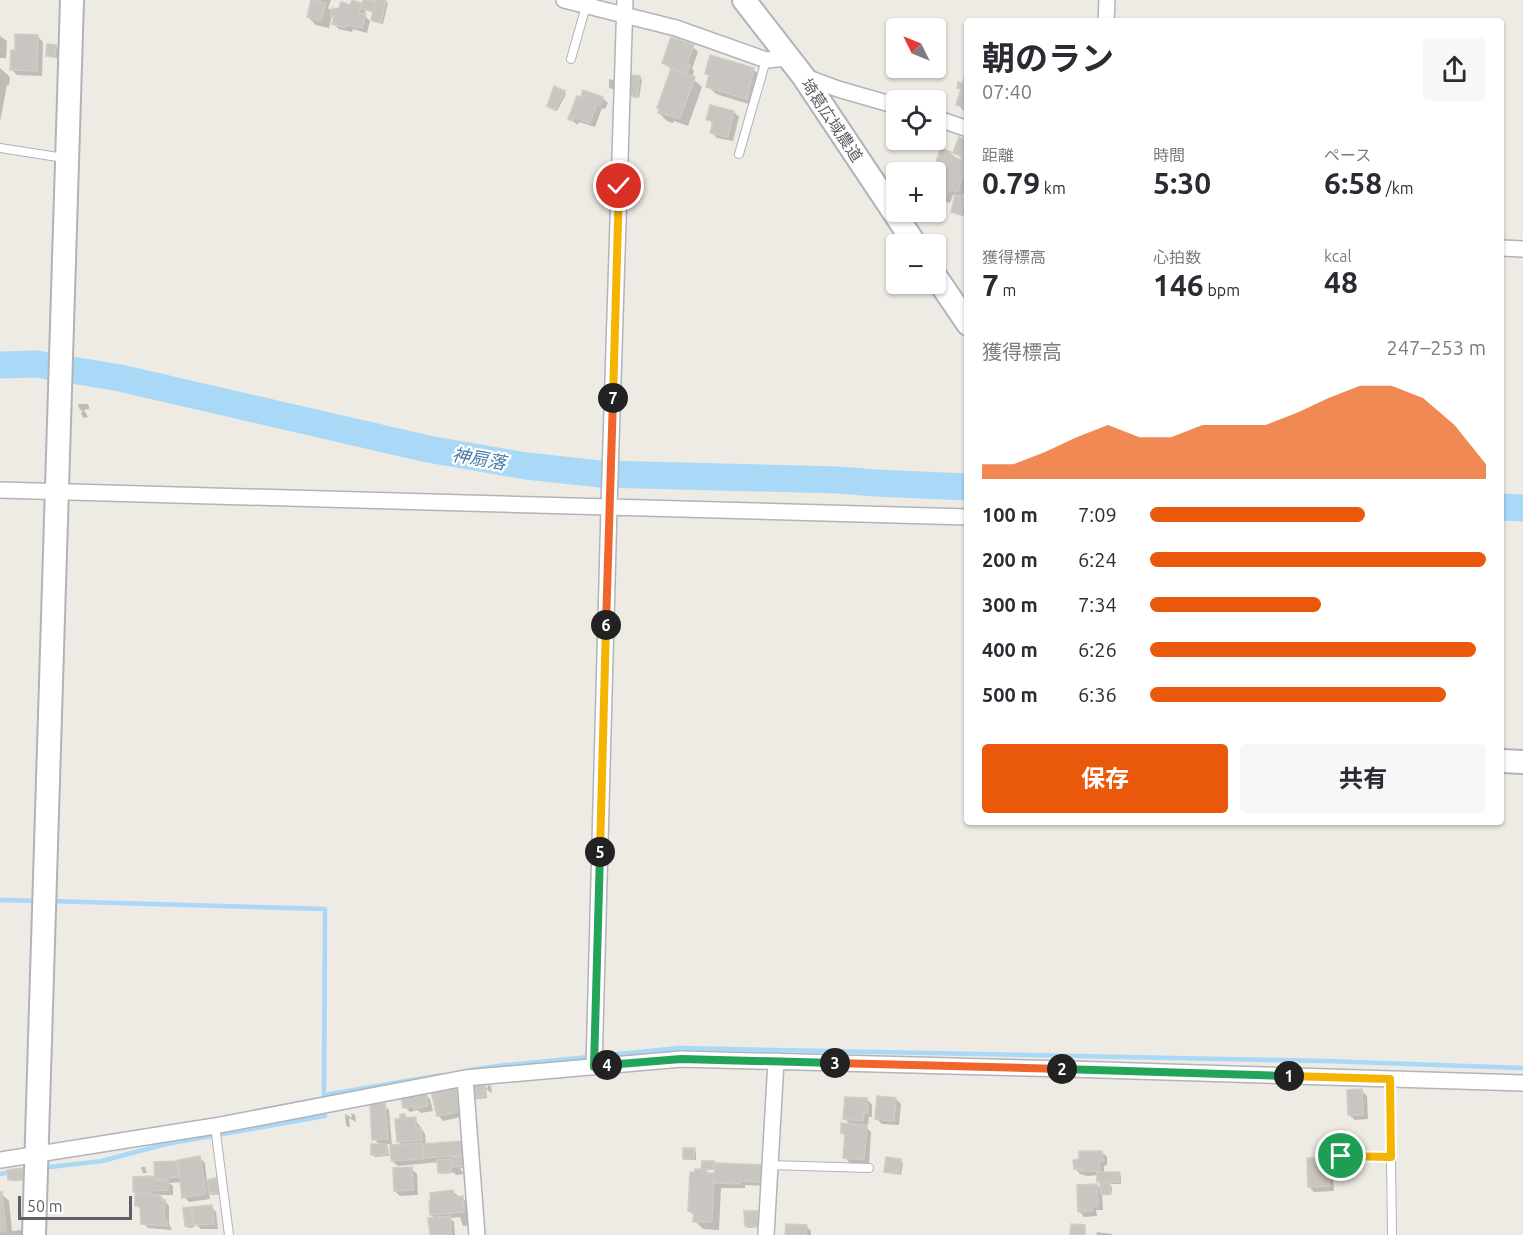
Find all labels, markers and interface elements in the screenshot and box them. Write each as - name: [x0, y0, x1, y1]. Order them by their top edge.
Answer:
- north arrow: [886, 18, 946, 78]
- map controls: [886, 18, 946, 294]
- button: share: [1423, 38, 1486, 101]
- text: 朝のラン: [982, 39, 1114, 76]
- street label: 埼葛広域農道: [798, 75, 866, 165]
- text: 07:40: [982, 80, 1032, 103]
- button: locate: [886, 90, 946, 150]
- text: 距離: [982, 146, 1014, 164]
- text: 時間: [1153, 146, 1185, 164]
- text: ペース: [1324, 146, 1371, 164]
- pin: [593, 160, 644, 211]
- button: +: [886, 162, 946, 222]
- text: 0.79: [982, 166, 1040, 200]
- text: 5:30: [1153, 166, 1211, 200]
- text: 6:58: [1324, 166, 1382, 200]
- icon: check: [602, 169, 635, 202]
- text: km: [1040, 179, 1066, 197]
- text: /km: [1382, 179, 1414, 197]
- button: −: [886, 234, 946, 294]
- text: kcal: [1324, 247, 1352, 265]
- text: 獲得標高: [982, 248, 1046, 266]
- text: 心拍数: [1153, 248, 1201, 266]
- text: 48: [1324, 265, 1358, 299]
- text: 7: [982, 268, 999, 302]
- text: 146: [1153, 268, 1204, 302]
- text: m: [999, 281, 1016, 299]
- text: bpm: [1204, 281, 1240, 299]
- text: 247–253 m: [1387, 336, 1486, 359]
- text: 獲得標高: [982, 340, 1062, 363]
- pin: 7: [598, 383, 628, 413]
- text: 7: [608, 389, 618, 407]
- water label: 神扇落: [451, 443, 510, 473]
- text: 100 m: [982, 503, 1038, 526]
- text: 7:09: [1078, 503, 1117, 526]
- text: 200 m: [982, 548, 1038, 571]
- text: 6:24: [1078, 548, 1117, 571]
- text: 300 m: [982, 593, 1038, 616]
- text: 7:34: [1078, 593, 1117, 616]
- pin: 6: [591, 610, 621, 640]
- text: 6: [601, 616, 611, 634]
- text: 400 m: [982, 638, 1038, 661]
- text: 6:26: [1078, 638, 1117, 661]
- text: 500 m: [982, 683, 1038, 706]
- text: 6:36: [1078, 683, 1117, 706]
- button: 保存: [982, 744, 1228, 813]
- button: 共有: [1240, 744, 1486, 813]
- pin: 5: [585, 837, 615, 867]
- text: 5: [595, 843, 605, 861]
- pin: 3: [820, 1048, 850, 1078]
- pin: 4: [592, 1050, 622, 1080]
- text: 3: [830, 1054, 840, 1072]
- pin: 2: [1047, 1054, 1077, 1084]
- text: 4: [602, 1056, 612, 1074]
- text: 2: [1057, 1060, 1067, 1078]
- pin: 1: [1274, 1061, 1304, 1091]
- text: 1: [1284, 1067, 1294, 1085]
- pin: [1315, 1130, 1366, 1181]
- icon: arrive: [1324, 1139, 1357, 1172]
- scale bar: [18, 1193, 132, 1220]
- text: 50 m: [27, 1197, 63, 1215]

